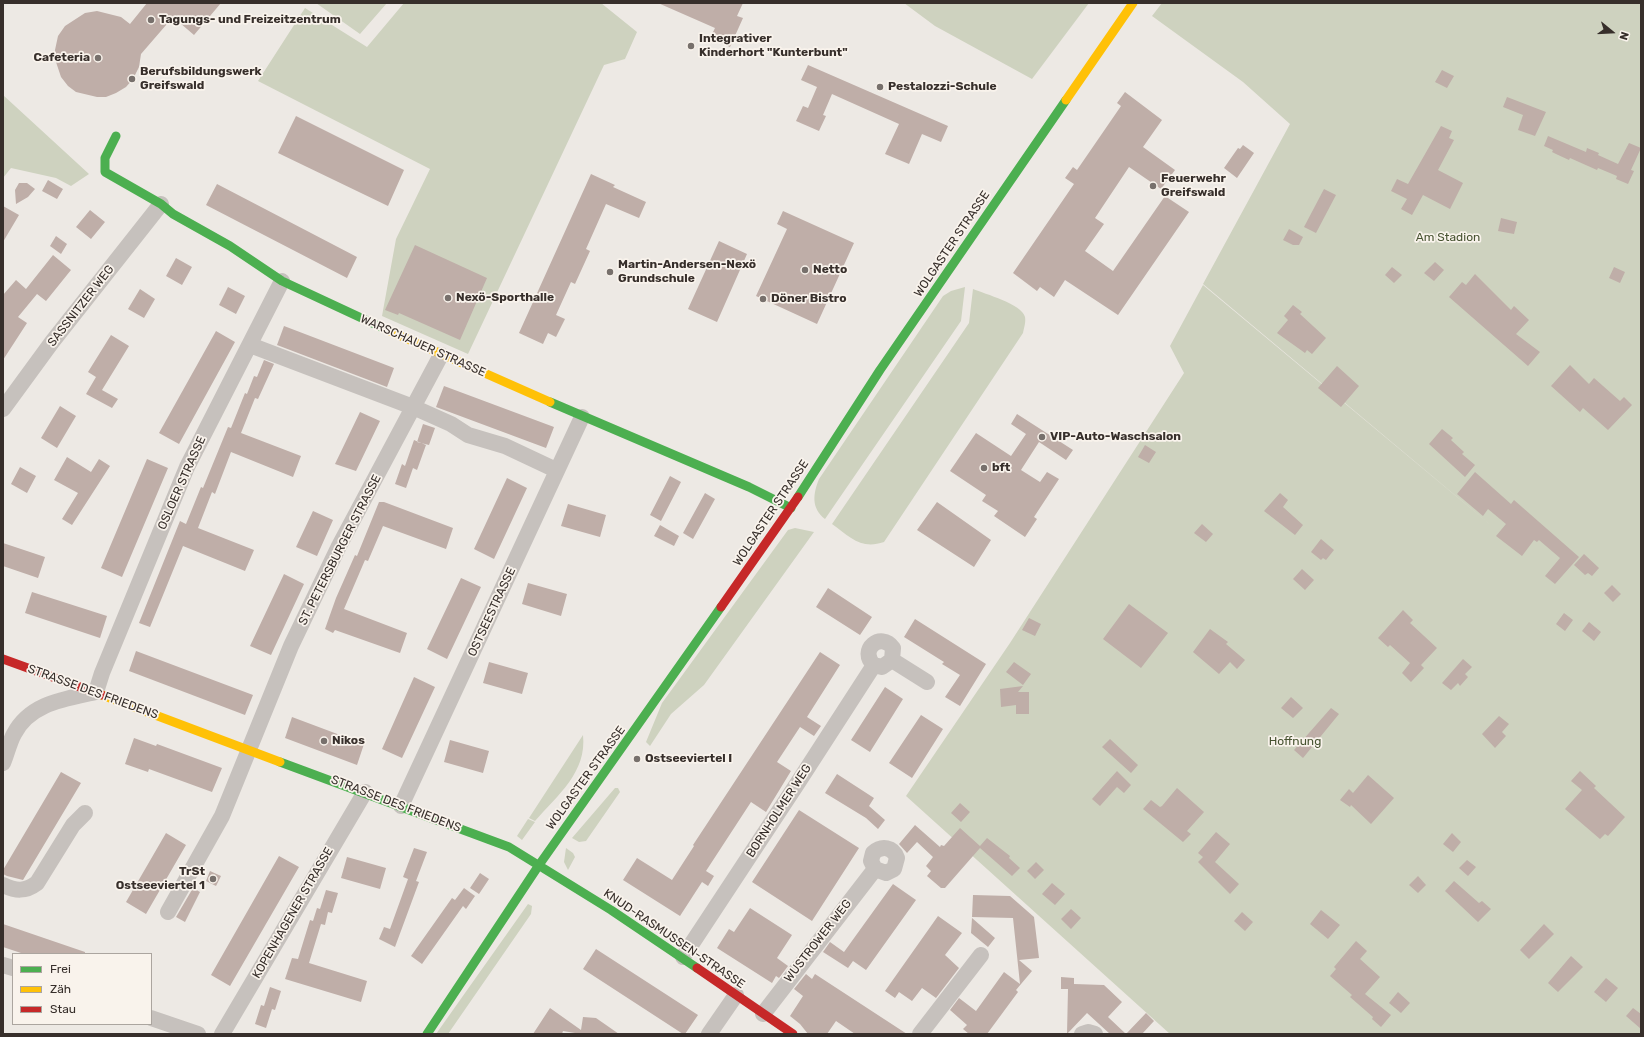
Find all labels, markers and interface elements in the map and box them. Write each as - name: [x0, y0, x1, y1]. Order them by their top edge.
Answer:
- north arrow: [1592, 12, 1632, 52]
- place label: Tagungs- und Freizeitzentrum: [159, 13, 341, 27]
- marker: Tagungs- und Freizeitzentrum: [146, 15, 156, 25]
- text: N: [1616, 30, 1631, 42]
- place label: Integrativer Kinderhort "Kunterbunt": [699, 32, 848, 60]
- marker: Integrativer Kinderhort "Kunterbunt": [686, 41, 696, 51]
- place label: Cafeteria: [34, 51, 90, 65]
- marker: Cafeteria: [93, 53, 103, 63]
- place label: Berufsbildungswerk Greifswald: [140, 65, 262, 93]
- marker: Berufsbildungswerk Greifswald: [127, 74, 137, 84]
- place label: Pestalozzi-Schule: [888, 80, 997, 94]
- marker: Pestalozzi-Schule: [875, 82, 885, 92]
- place label: Feuerwehr Greifswald: [1161, 172, 1226, 200]
- marker: Feuerwehr Greifswald: [1148, 181, 1158, 191]
- street label: WOLGASTER STRASSE: [911, 188, 993, 300]
- park label: Am Stadion: [1416, 231, 1480, 245]
- place label: Martin-Andersen-Nexö Grundschule: [618, 258, 756, 286]
- street label: SASSNITZER WEG: [45, 263, 117, 349]
- place label: Netto: [813, 263, 847, 277]
- marker: Netto: [800, 265, 810, 275]
- marker: Martin-Andersen-Nexö Grundschule: [605, 267, 615, 277]
- place label: Nexö-Sporthalle: [456, 291, 554, 305]
- place label: Döner Bistro: [771, 292, 847, 306]
- marker: Nexö-Sporthalle: [443, 293, 453, 303]
- marker: Döner Bistro: [758, 294, 768, 304]
- street label: WARSCHAUER STRASSE: [358, 312, 488, 380]
- place label: VIP-Auto-Waschsalon: [1050, 430, 1181, 444]
- marker: VIP-Auto-Waschsalon: [1037, 432, 1047, 442]
- street label: OSLOER STRASSE: [155, 434, 209, 532]
- street label: WOLGASTER STRASSE: [730, 457, 812, 569]
- place label: bft: [992, 461, 1010, 475]
- marker: bft: [979, 463, 989, 473]
- street label: ST. PETERSBURGER STRASSE: [296, 472, 384, 628]
- street label: OSTSEESTRASSE: [465, 565, 519, 659]
- street label: STRASSE DES FRIEDENS: [26, 662, 160, 722]
- street label: WOLGASTER STRASSE: [543, 723, 629, 833]
- place label: Nikos: [332, 734, 365, 748]
- park label: Hoffnung: [1269, 735, 1321, 749]
- marker: Nikos: [319, 736, 329, 746]
- place label: Ostseeviertel I: [645, 752, 732, 766]
- marker: Ostseeviertel I: [632, 754, 642, 764]
- street label: BORNHOLMER WEG: [743, 762, 815, 860]
- street label: STRASSE DES FRIEDENS: [329, 773, 463, 835]
- street label: KOPENHAGENER STRASSE: [250, 845, 336, 981]
- place label: TrSt Ostseeviertel 1: [116, 865, 205, 893]
- marker: TrSt Ostseeviertel 1: [208, 874, 218, 884]
- street label: KNUD-RASMUSSEN-STRASSE: [601, 886, 747, 992]
- street label: WUSTROWER WEG: [781, 897, 855, 985]
- legend: [12, 953, 152, 1025]
- text: Frei: [50, 962, 71, 976]
- text: Zäh: [50, 982, 71, 996]
- text: Stau: [50, 1002, 76, 1016]

